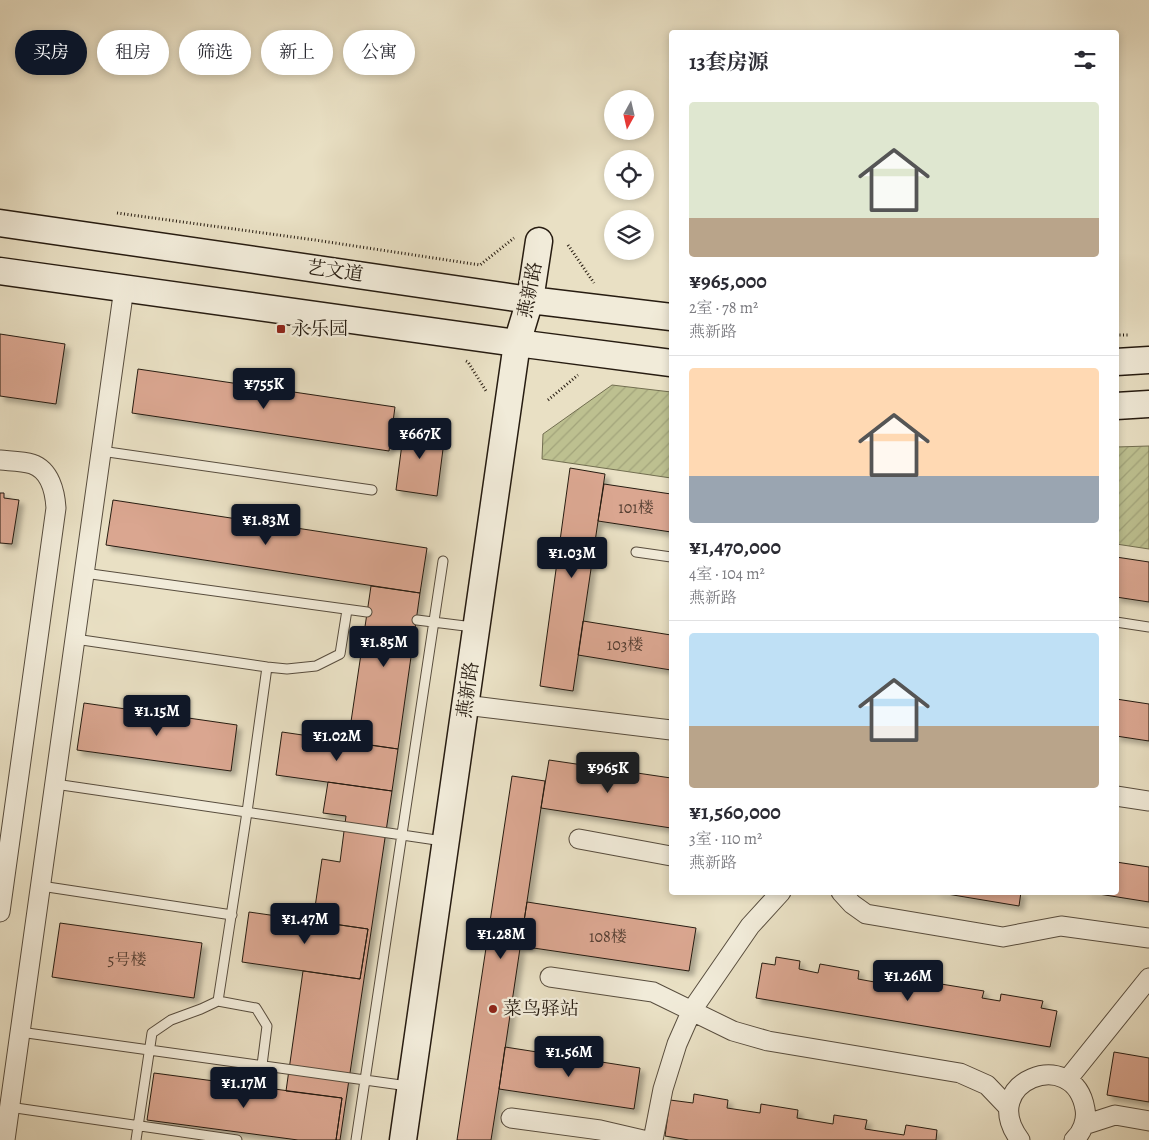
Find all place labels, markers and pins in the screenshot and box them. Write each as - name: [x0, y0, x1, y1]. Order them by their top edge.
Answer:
- place label: 永乐园: [291, 316, 348, 342]
- marker: 永乐园: [275, 323, 287, 335]
- pin: ¥755K: [229, 368, 299, 410]
- pin: ¥667K: [385, 418, 455, 460]
- pin: ¥1.83M: [225, 504, 307, 546]
- pin: ¥1.03M: [531, 536, 613, 579]
- pin: ¥1.85M: [343, 626, 425, 668]
- pin: ¥1.15M: [116, 694, 198, 737]
- pin: ¥1.02M: [296, 720, 378, 762]
- pin: ¥965K: [573, 752, 643, 794]
- pin: ¥1.47M: [264, 902, 346, 945]
- pin: ¥1.28M: [460, 918, 542, 960]
- pin: ¥1.26M: [867, 960, 949, 1002]
- place label: 菜鸟驿站: [503, 996, 579, 1022]
- marker: 菜鸟驿站: [487, 1003, 499, 1015]
- pin: ¥1.56M: [528, 1036, 610, 1078]
- pin: ¥1.17M: [203, 1066, 285, 1109]

